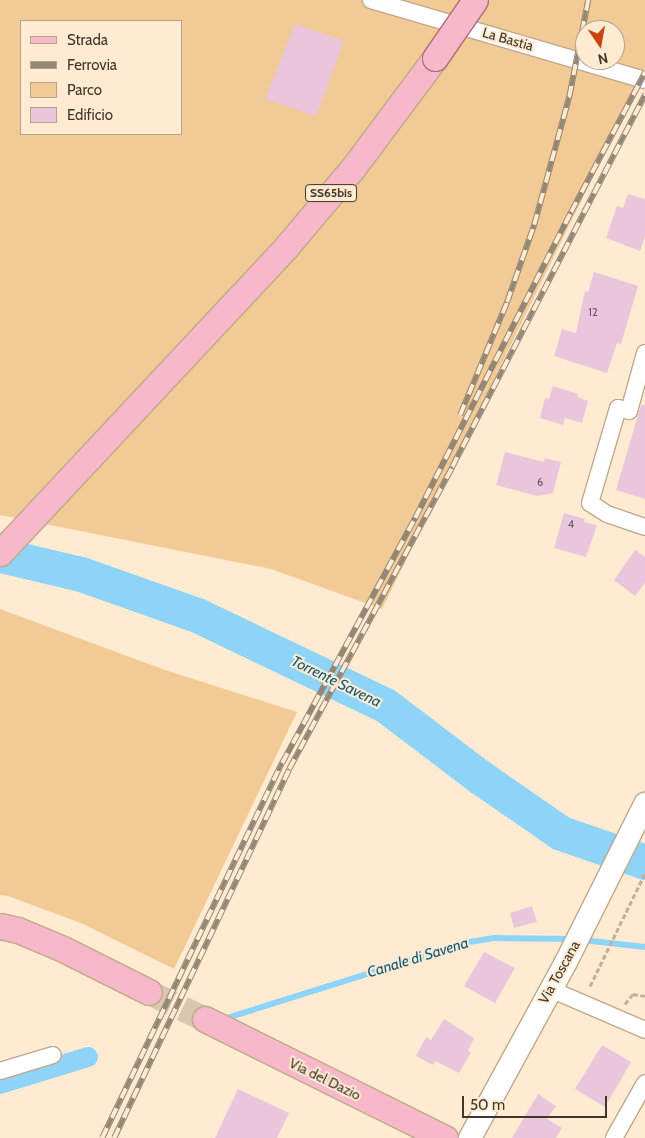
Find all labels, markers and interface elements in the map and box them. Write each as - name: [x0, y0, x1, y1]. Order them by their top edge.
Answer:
- legend: [20, 20, 182, 135]
- north arrow: [575, 20, 625, 70]
- street label: La Bastia: [481, 24, 535, 54]
- text: Strada: [67, 31, 108, 49]
- text: N: [596, 49, 610, 69]
- text: Ferrovia: [67, 56, 117, 74]
- text: Parco: [67, 81, 102, 99]
- text: Edificio: [67, 106, 113, 124]
- road number: SS65bis: [305, 184, 357, 202]
- house number: 12: [588, 305, 598, 319]
- house number: 6: [537, 475, 543, 489]
- house number: 4: [568, 517, 574, 531]
- water label: Torrente Savena: [288, 652, 384, 712]
- water label: Canale di Savena: [365, 934, 471, 982]
- street label: Via Toscana: [535, 938, 583, 1006]
- street label: Via del Dazio: [287, 1054, 363, 1104]
- scale bar: [465, 1086, 610, 1118]
- text: 50 m: [470, 1096, 505, 1114]

